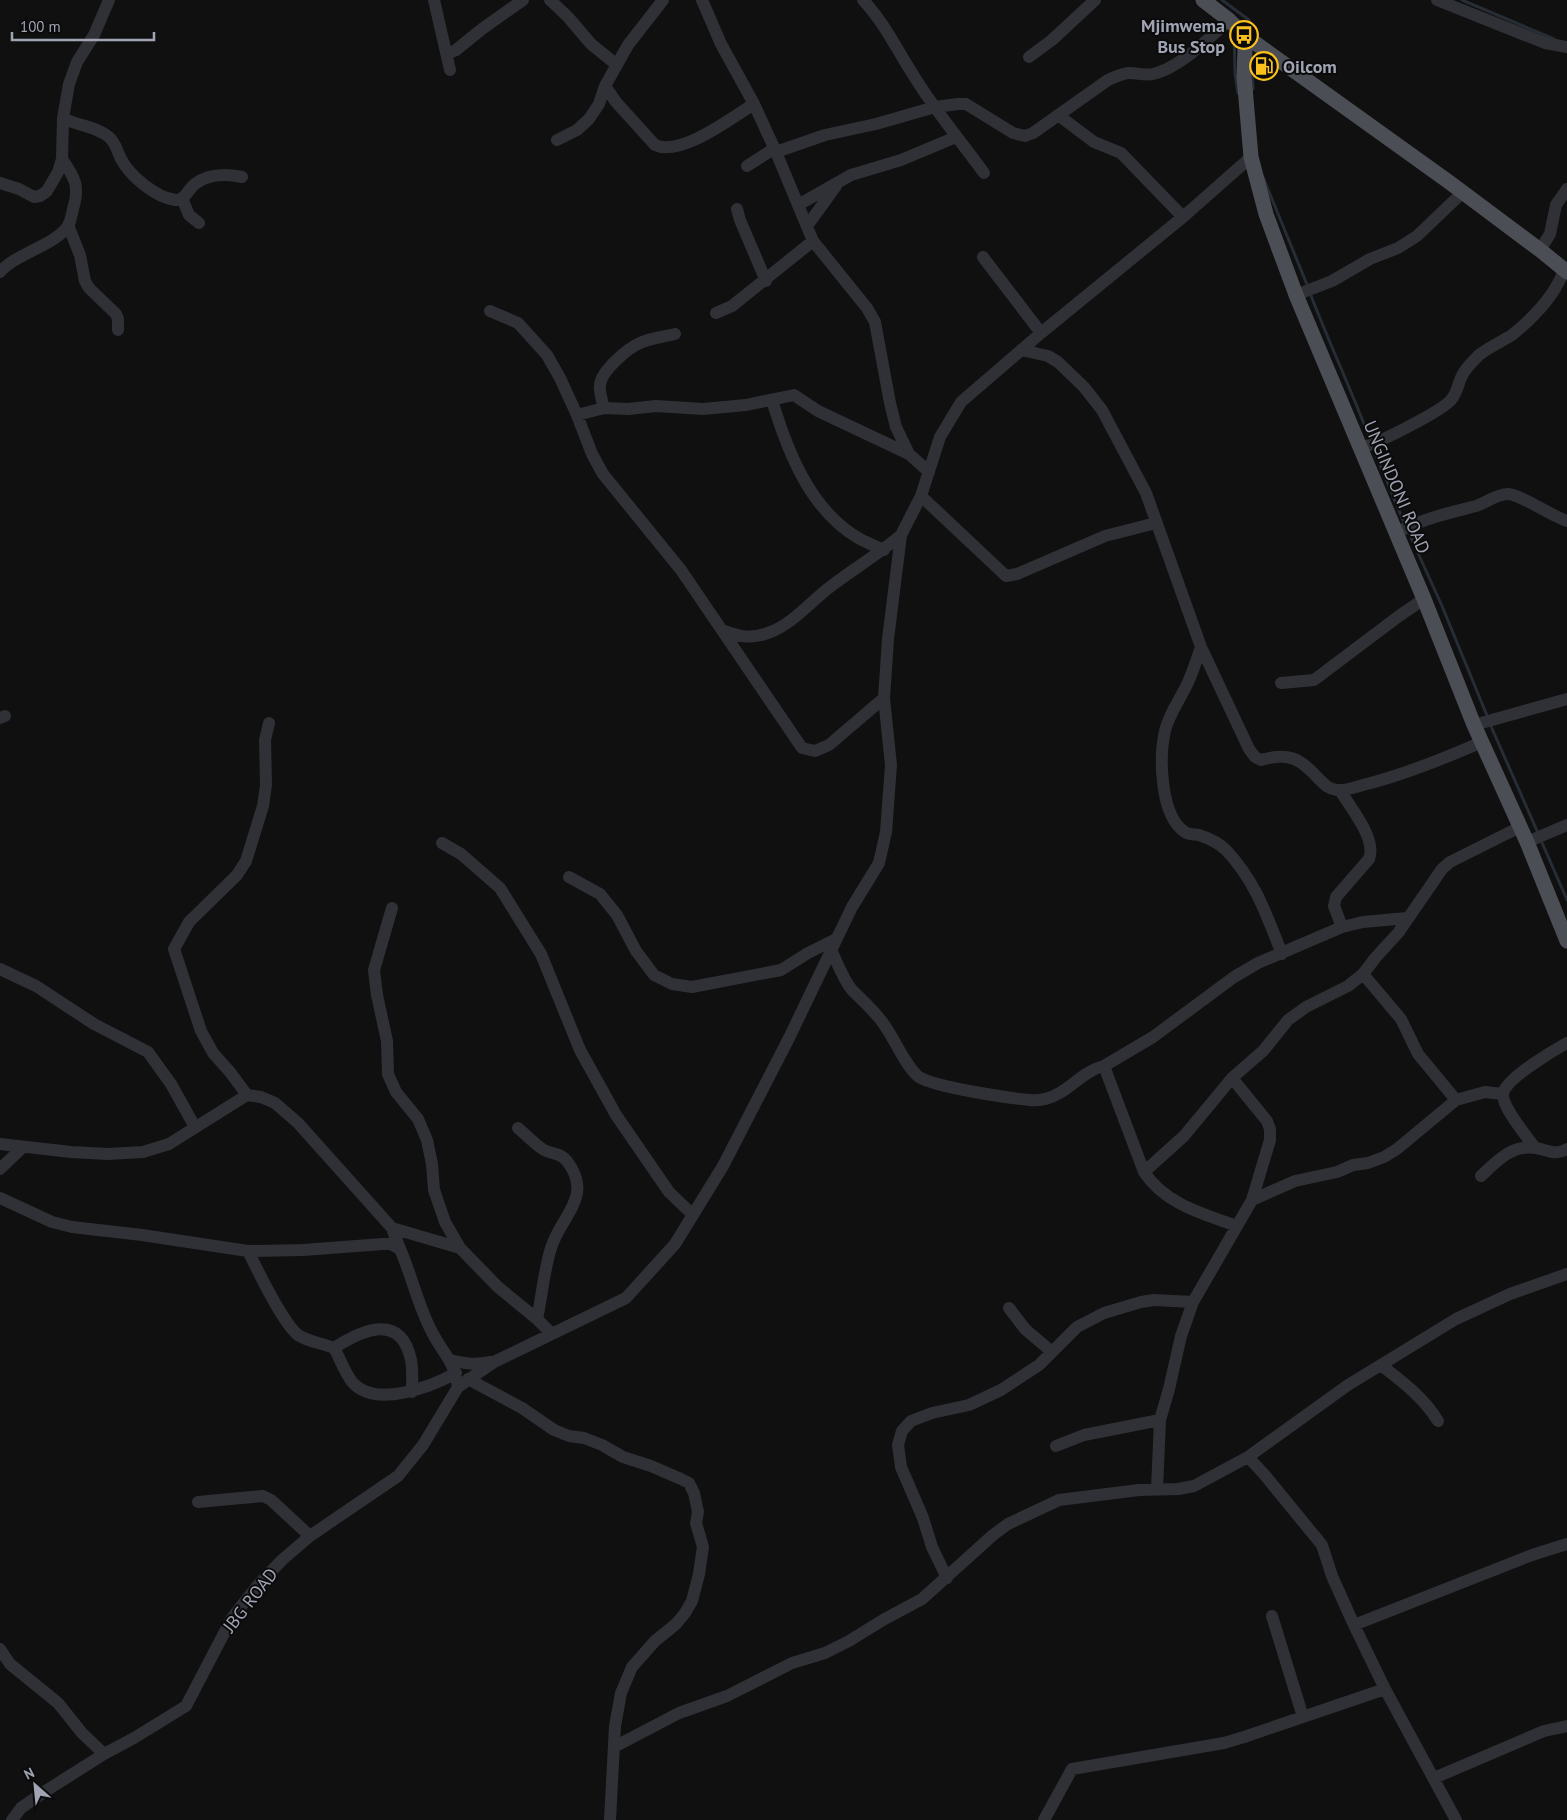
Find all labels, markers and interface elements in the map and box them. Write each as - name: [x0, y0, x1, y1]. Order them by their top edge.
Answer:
- scale bar: [12, 10, 155, 42]
- place label: Mjimwema Bus Stop: [1141, 14, 1225, 58]
- text: 100 m: [20, 17, 61, 36]
- bus stop icon: Mjimwema Bus Stop: [1229, 20, 1259, 50]
- fuel station icon: Oilcom: [1249, 51, 1279, 81]
- place label: Oilcom: [1283, 55, 1337, 78]
- street label: UNGINDONI ROAD: [1359, 417, 1435, 557]
- street label: JBG ROAD: [217, 1563, 282, 1638]
- north arrow: [10, 1760, 60, 1810]
- text: N: [21, 1763, 37, 1784]

